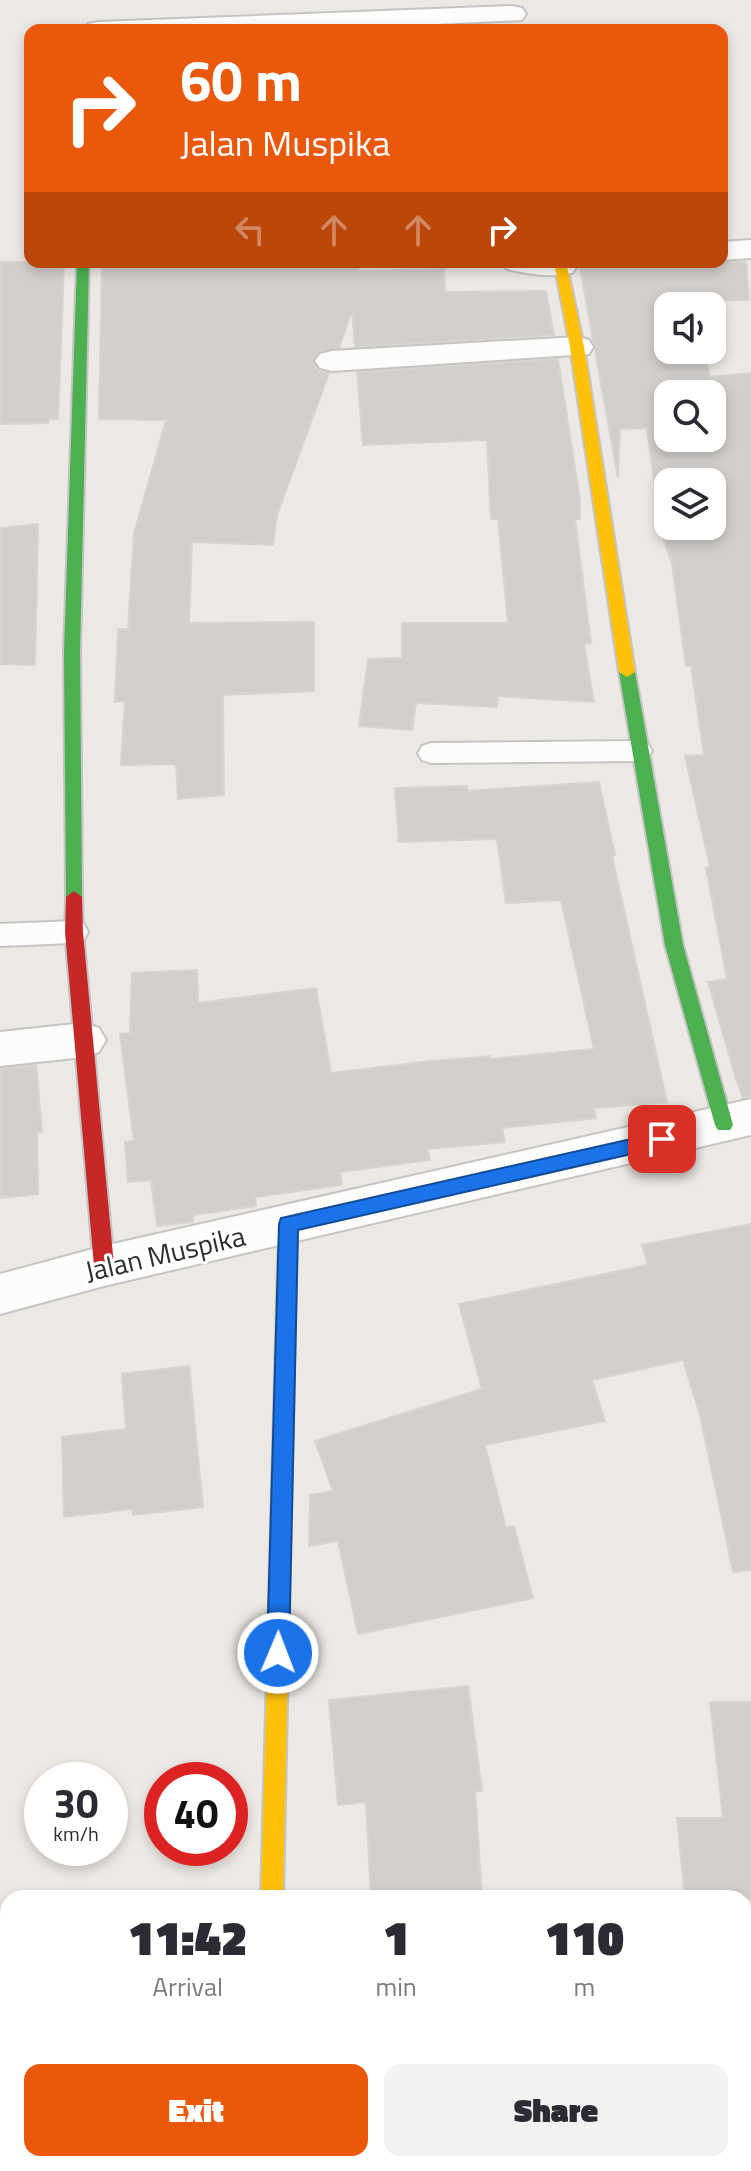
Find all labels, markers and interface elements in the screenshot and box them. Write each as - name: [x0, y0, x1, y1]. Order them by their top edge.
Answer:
- text: 60 m: [180, 38, 302, 123]
- icon: right: [48, 56, 152, 160]
- text: Jalan Muspika: [180, 115, 390, 170]
- icon: left: [228, 208, 272, 252]
- icon: ahead: [312, 208, 356, 252]
- icon: ahead: [396, 208, 440, 252]
- icon: right: [480, 208, 524, 252]
- map controls: [654, 292, 726, 540]
- button: sound: [654, 292, 726, 364]
- button: search: [654, 380, 726, 452]
- button: layers: [654, 468, 726, 540]
- pin: [628, 1105, 696, 1173]
- icon: arrive: [640, 1117, 684, 1161]
- street label: Jalan Muspika: [81, 1214, 249, 1292]
- position arrow: [236, 1611, 320, 1695]
- speed limit sign: 40: [144, 1762, 248, 1866]
- text: 30: [54, 1773, 98, 1834]
- text: km/h: [53, 1818, 99, 1849]
- text: 11:42: [128, 1901, 247, 1974]
- text: 1: [383, 1901, 409, 1974]
- text: 110: [545, 1901, 624, 1974]
- text: Arrival: [152, 1967, 223, 2006]
- text: min: [375, 1967, 417, 2006]
- text: m: [574, 1967, 595, 2006]
- button: Exit: [24, 2064, 368, 2156]
- button: Share: [384, 2064, 728, 2156]

